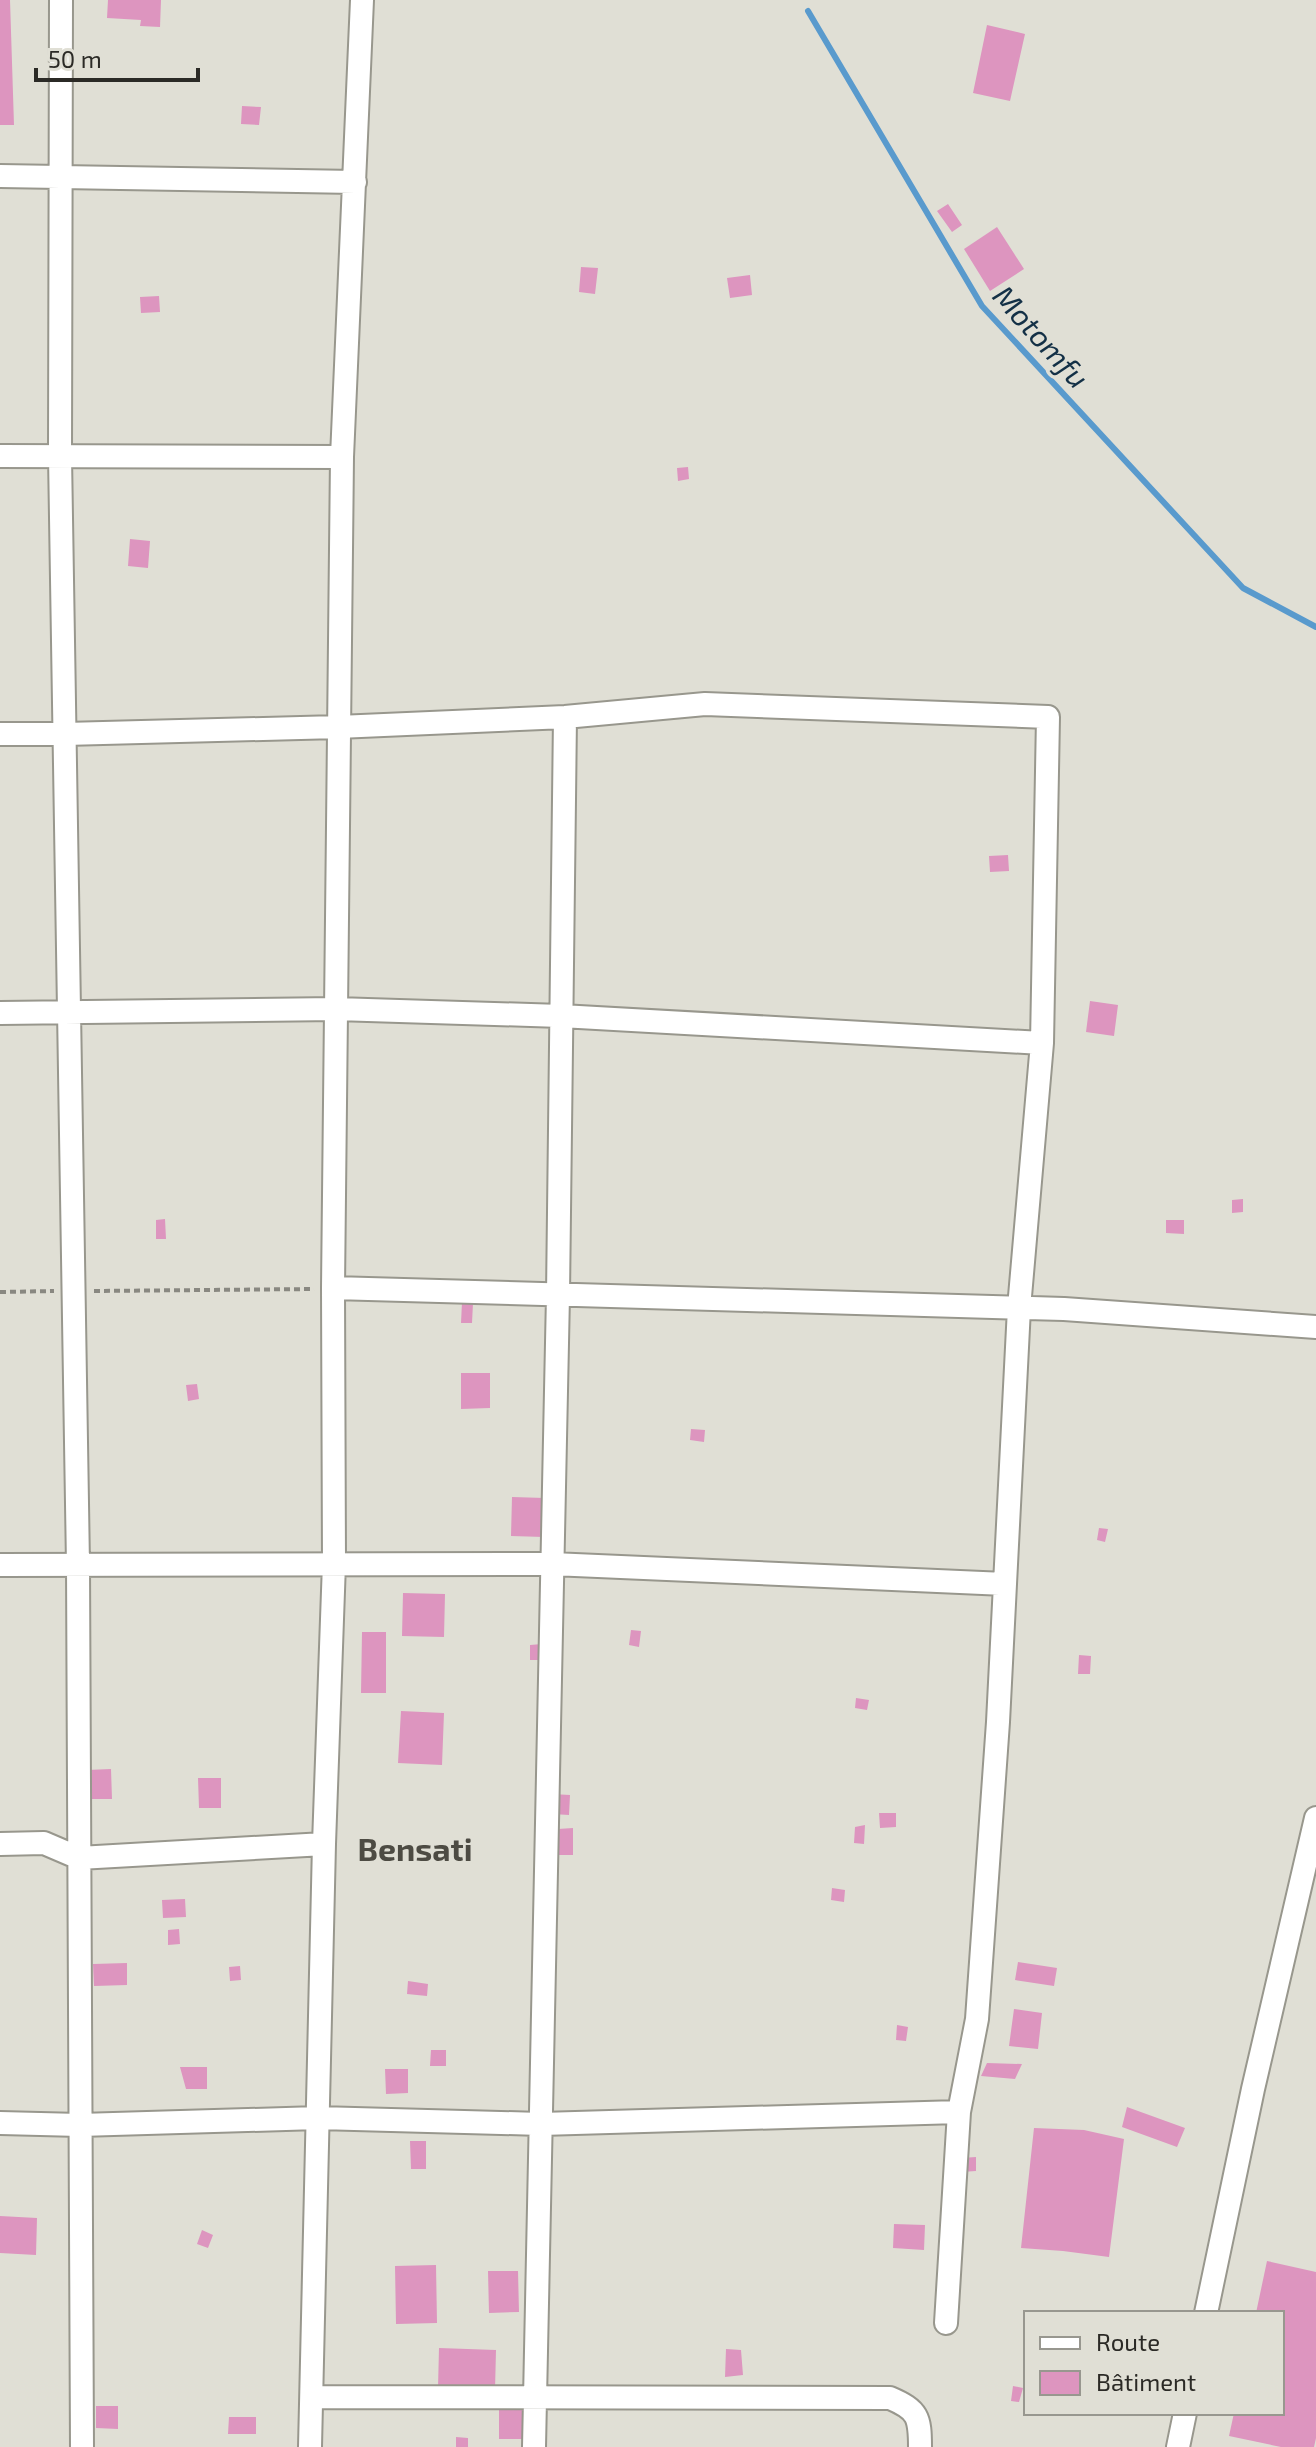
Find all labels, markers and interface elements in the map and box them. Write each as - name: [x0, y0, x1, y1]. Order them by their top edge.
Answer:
- scale bar: [36, 32, 198, 82]
- text: 50 m: [48, 44, 102, 73]
- water label: Motomfu: [987, 277, 1097, 395]
- district label: Bensati: [358, 1829, 472, 1867]
- legend: [1024, 2311, 1284, 2415]
- text: Route: [1096, 2327, 1160, 2356]
- text: Bâtiment: [1096, 2367, 1196, 2396]

